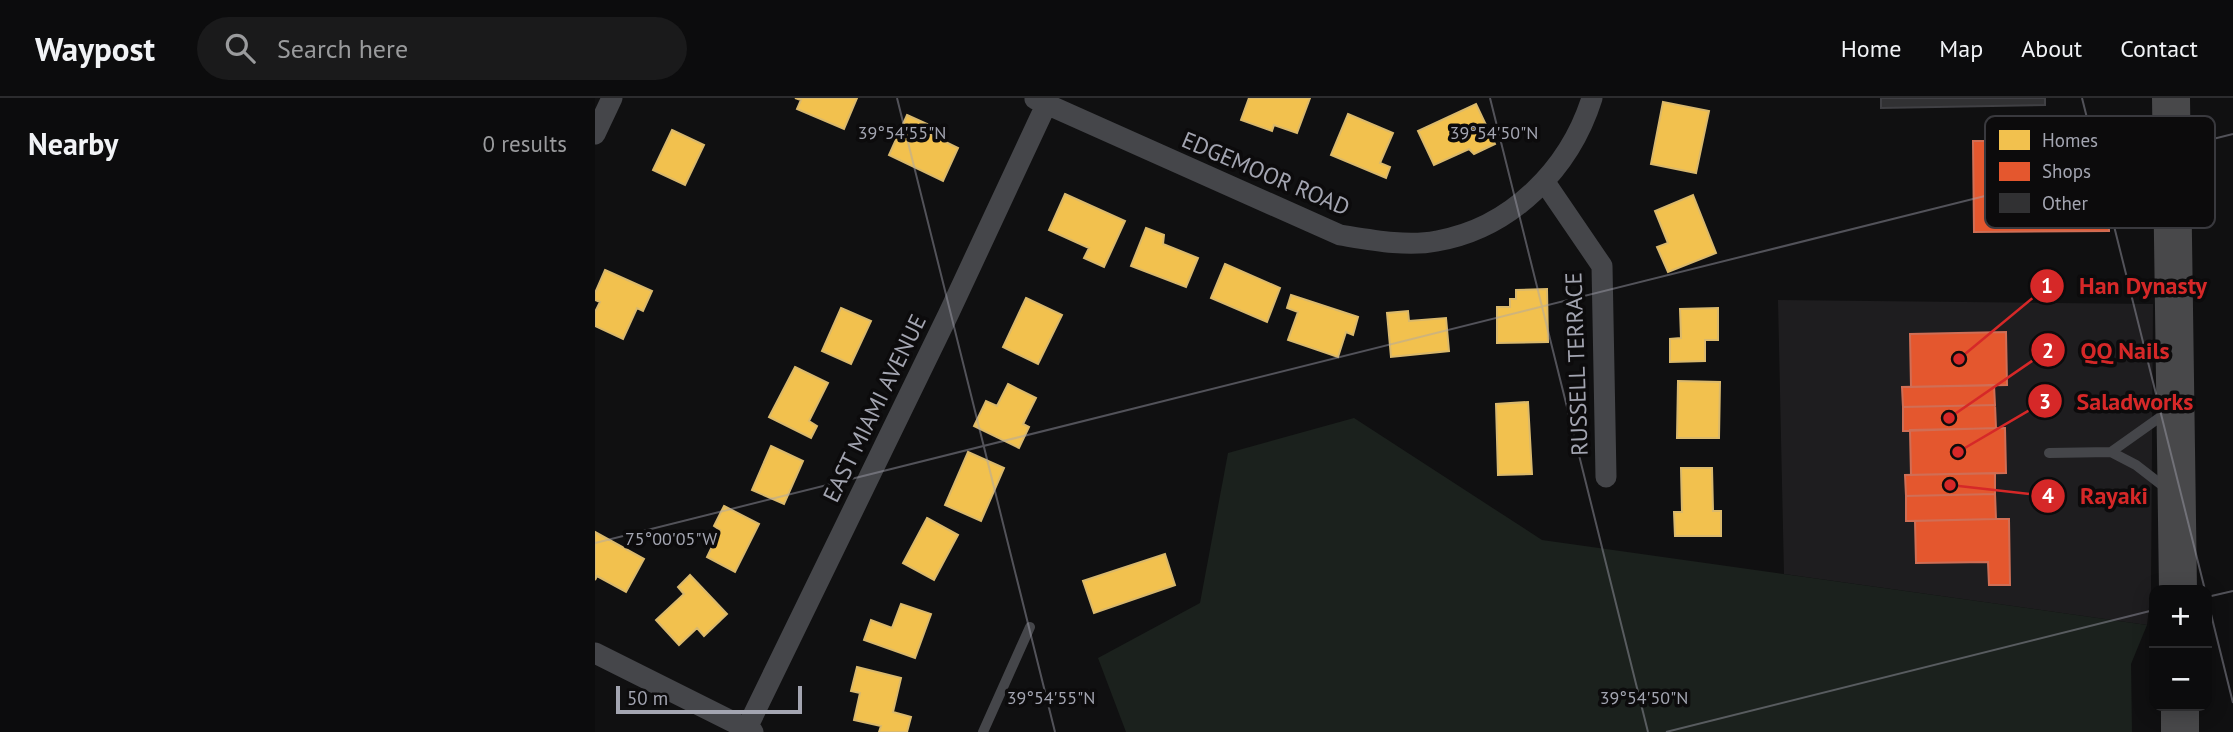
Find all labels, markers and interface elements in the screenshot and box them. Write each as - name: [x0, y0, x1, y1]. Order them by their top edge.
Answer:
- search box: [197, 17, 687, 80]
- text: Waypost: [35, 27, 155, 70]
- icon: search: [221, 29, 259, 67]
- text: Search here: [277, 32, 408, 65]
- text: Home: [1841, 33, 1901, 64]
- text: Map: [1939, 33, 1983, 64]
- text: About: [2021, 33, 2082, 64]
- text: Contact: [2120, 33, 2198, 64]
- legend: [1985, 116, 2215, 228]
- text: 39°54'55"N: [858, 121, 946, 144]
- text: 39°54'50"N: [1450, 121, 1538, 144]
- text: Nearby: [28, 124, 118, 163]
- street label: EDGEMOOR ROAD: [1178, 125, 1354, 221]
- text: Homes: [2042, 128, 2098, 152]
- text: 0 results: [483, 129, 567, 158]
- text: Shops: [2042, 159, 2091, 183]
- text: Other: [2042, 191, 2088, 215]
- callout: Han Dynasty: [2030, 264, 2221, 309]
- text: Han Dynasty: [2079, 270, 2207, 301]
- street label: RUSSELL TERRACE: [1558, 272, 1594, 456]
- text: 1: [2041, 272, 2053, 299]
- street label: EAST MIAMI AVENUE: [816, 309, 932, 507]
- callout: QQ Nails: [2031, 328, 2183, 373]
- text: QQ Nails: [2080, 335, 2170, 366]
- text: 2: [2042, 337, 2054, 364]
- callout: Saladworks: [2027, 379, 2207, 424]
- text: Saladworks: [2077, 386, 2193, 417]
- text: 3: [2039, 388, 2051, 415]
- callout: Rayaki: [2031, 473, 2162, 518]
- text: Rayaki: [2080, 480, 2148, 511]
- text: 4: [2042, 482, 2054, 509]
- text: 75°00'05"W: [625, 527, 717, 550]
- map controls: [2149, 585, 2212, 711]
- button: +: [2149, 585, 2212, 648]
- button: −: [2149, 648, 2212, 711]
- scale bar: [616, 683, 801, 715]
- text: 50 m: [627, 686, 668, 710]
- text: 39°54'55"N: [1007, 686, 1095, 709]
- text: 39°54'50"N: [1600, 686, 1688, 709]

